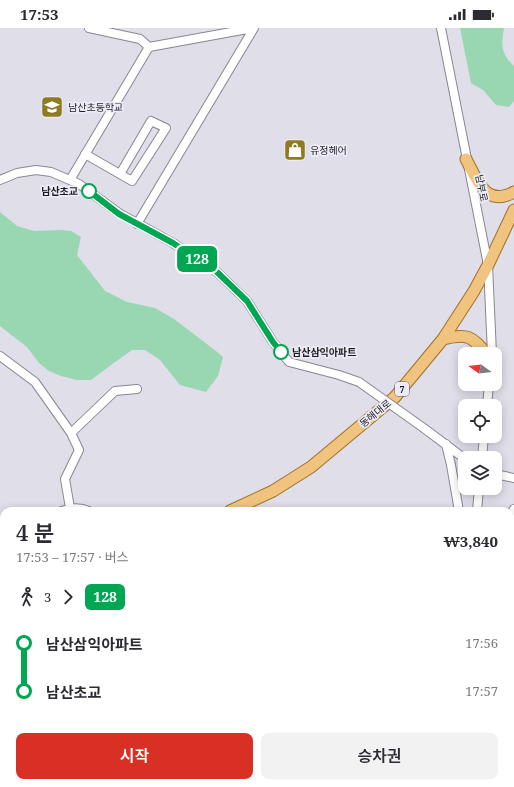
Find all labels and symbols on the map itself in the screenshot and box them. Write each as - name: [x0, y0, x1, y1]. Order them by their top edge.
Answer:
- school or university icon: 남산초등학교: [39, 94, 65, 120]
- place label: 남산초등학교: [68, 100, 123, 114]
- shop icon: 유정헤어: [282, 137, 308, 163]
- place label: 유정헤어: [310, 143, 347, 157]
- street label: 남부로: [472, 173, 492, 203]
- marker: 남산초교: [81, 183, 97, 199]
- place label: 남산초교: [41, 184, 78, 198]
- line badge: 128: [174, 246, 220, 272]
- marker: 남산삼익아파트: [273, 344, 289, 360]
- place label: 남산삼익아파트: [292, 345, 356, 359]
- north arrow: [458, 347, 502, 391]
- road number: 7: [395, 382, 409, 396]
- street label: 동해대로: [356, 396, 394, 430]

